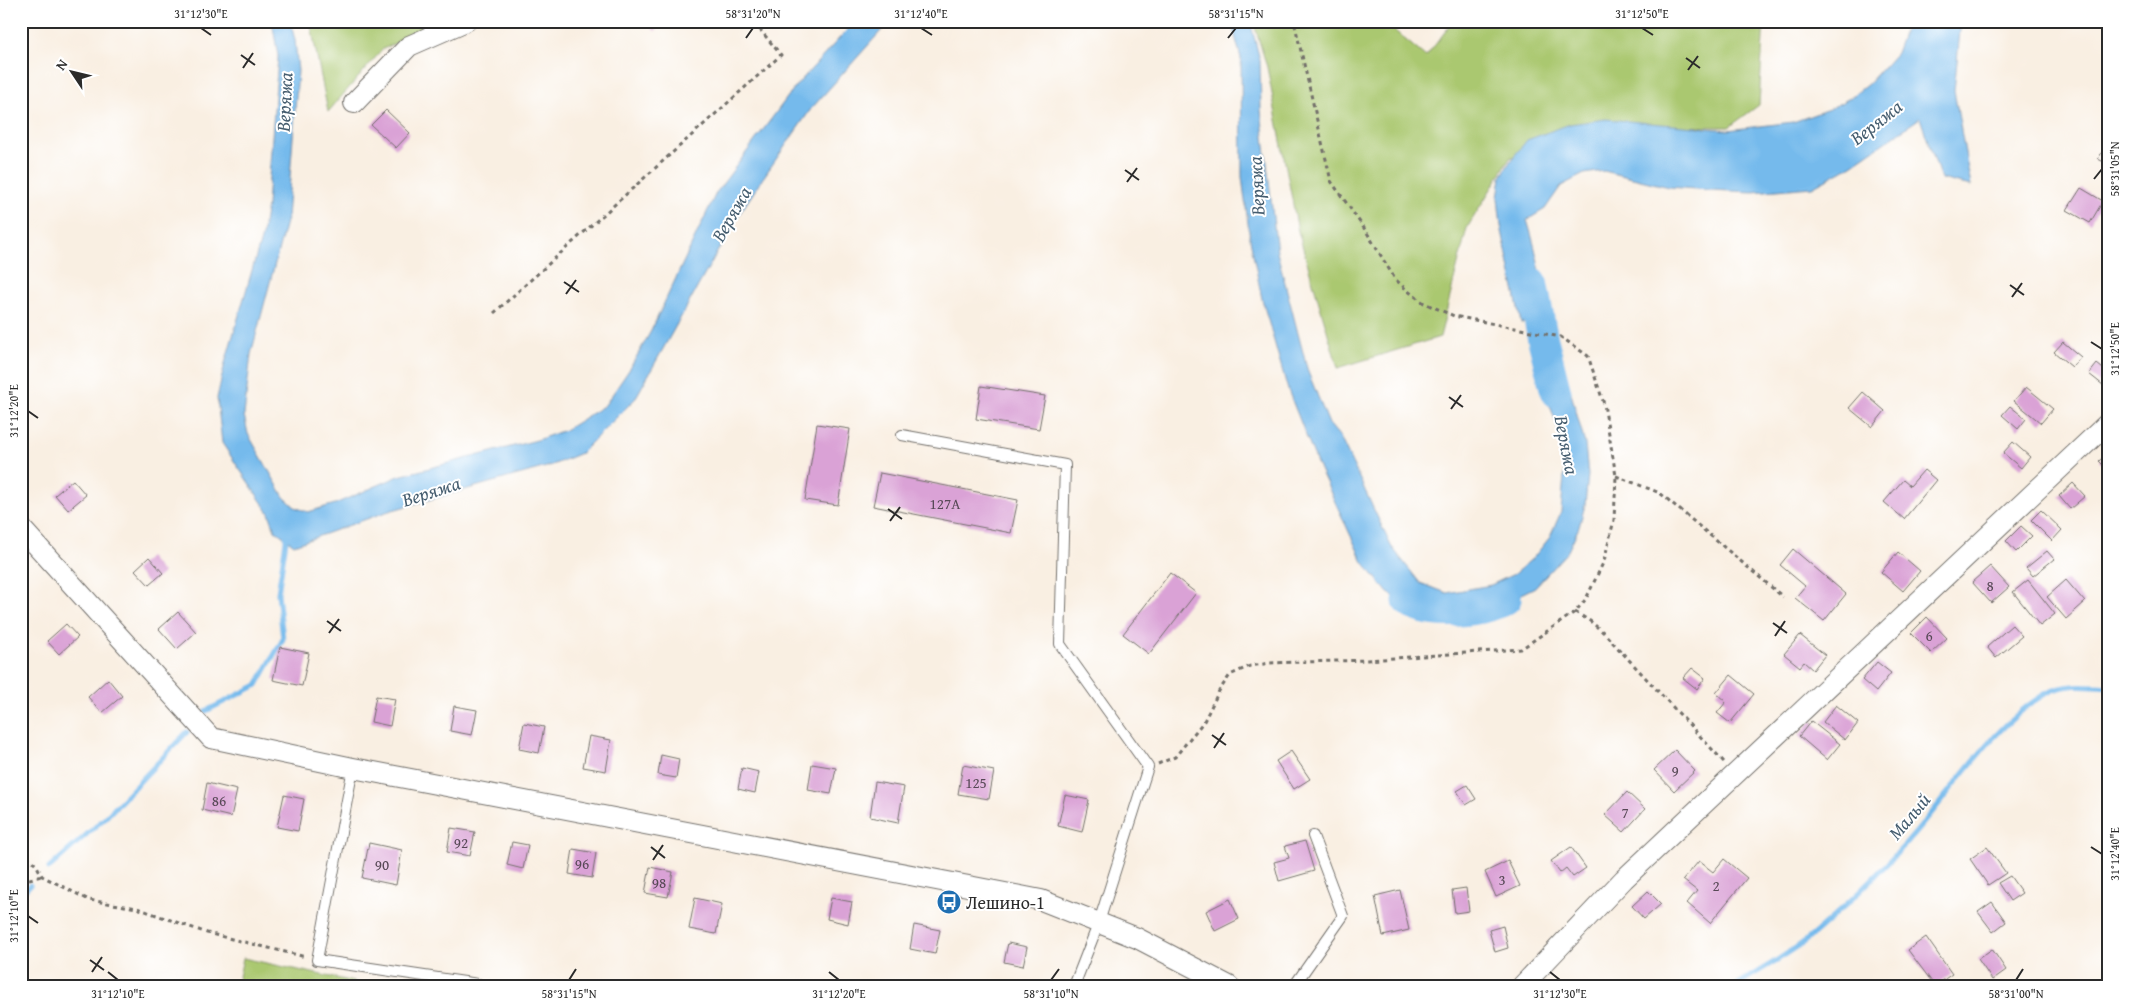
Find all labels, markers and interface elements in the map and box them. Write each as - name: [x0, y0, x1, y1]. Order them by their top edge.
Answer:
- text: 31°12'30"E: [174, 5, 228, 22]
- text: 58°31'20"N: [725, 5, 781, 22]
- text: 31°12'40"E: [894, 5, 948, 22]
- text: 58°31'15"N: [1208, 5, 1264, 22]
- text: 31°12'50"E: [1615, 5, 1669, 22]
- north arrow: [48, 48, 98, 98]
- text: N: [50, 54, 73, 74]
- water label: Веряжа: [268, 71, 300, 133]
- water label: Веряжа: [1843, 92, 1908, 152]
- text: 58°31'05"N: [2106, 141, 2123, 197]
- water label: Веряжа: [1240, 155, 1272, 217]
- water label: Веряжа: [703, 181, 758, 248]
- text: 31°12'50"E: [2106, 322, 2123, 376]
- text: 31°12'20"E: [5, 384, 22, 438]
- water label: Веряжа: [1547, 412, 1586, 477]
- water label: Веряжа: [397, 468, 464, 514]
- house number: 127А: [930, 493, 960, 514]
- house number: 8: [1986, 575, 1994, 596]
- house number: 6: [1925, 625, 1933, 646]
- house number: 9: [1671, 760, 1679, 781]
- house number: 125: [965, 772, 987, 793]
- water label: Малый: [1881, 786, 1937, 845]
- house number: 86: [212, 790, 226, 811]
- house number: 7: [1621, 802, 1629, 823]
- text: 31°12'40"E: [2106, 827, 2123, 881]
- house number: 92: [454, 832, 468, 853]
- house number: 96: [575, 853, 589, 874]
- house number: 90: [375, 854, 389, 875]
- house number: 3: [1498, 869, 1506, 890]
- house number: 98: [652, 872, 666, 893]
- house number: 2: [1712, 875, 1720, 896]
- text: 31°12'10"E: [5, 889, 22, 943]
- bus stop icon: Лешино-1: [936, 889, 962, 915]
- place label: Лешино-1: [966, 889, 1045, 916]
- text: 31°12'10"E: [91, 985, 145, 1002]
- text: 58°31'15"N: [541, 985, 597, 1002]
- text: 31°12'20"E: [812, 985, 866, 1002]
- text: 58°31'10"N: [1023, 985, 1079, 1002]
- text: 31°12'30"E: [1533, 985, 1587, 1002]
- text: 58°31'00"N: [1988, 985, 2044, 1002]

